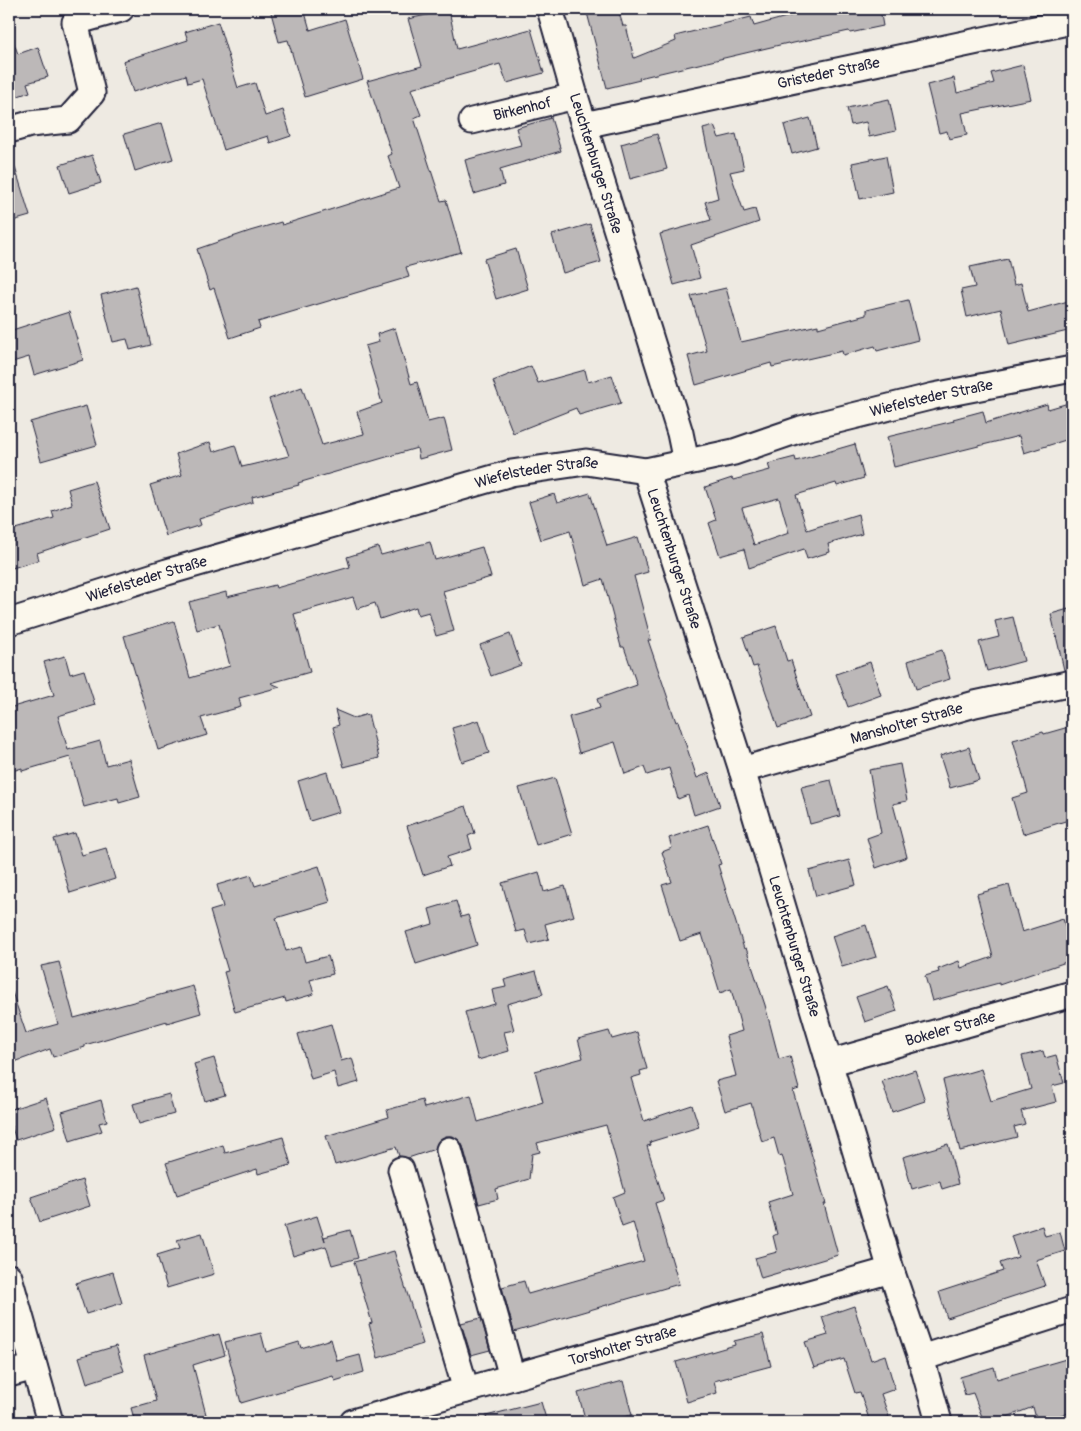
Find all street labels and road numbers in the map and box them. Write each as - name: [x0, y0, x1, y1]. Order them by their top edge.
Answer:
- street label: Gristeder Straße: [776, 53, 882, 94]
- street label: Leuchtenburger Straße: [565, 91, 627, 237]
- street label: Birkenhof: [491, 93, 554, 125]
- street label: Wiefelsteder Straße: [868, 376, 995, 422]
- street label: Wiefelsteder Straße: [473, 453, 600, 493]
- street label: Leuchtenburger Straße: [642, 486, 705, 632]
- street label: Wiefelsteder Straße: [84, 552, 210, 607]
- street label: Mansholter Straße: [848, 699, 966, 749]
- street label: Leuchtenburger Straße: [764, 874, 824, 1020]
- street label: Bokeler Straße: [903, 1007, 998, 1051]
- street label: Torsholter Straße: [566, 1322, 679, 1371]

